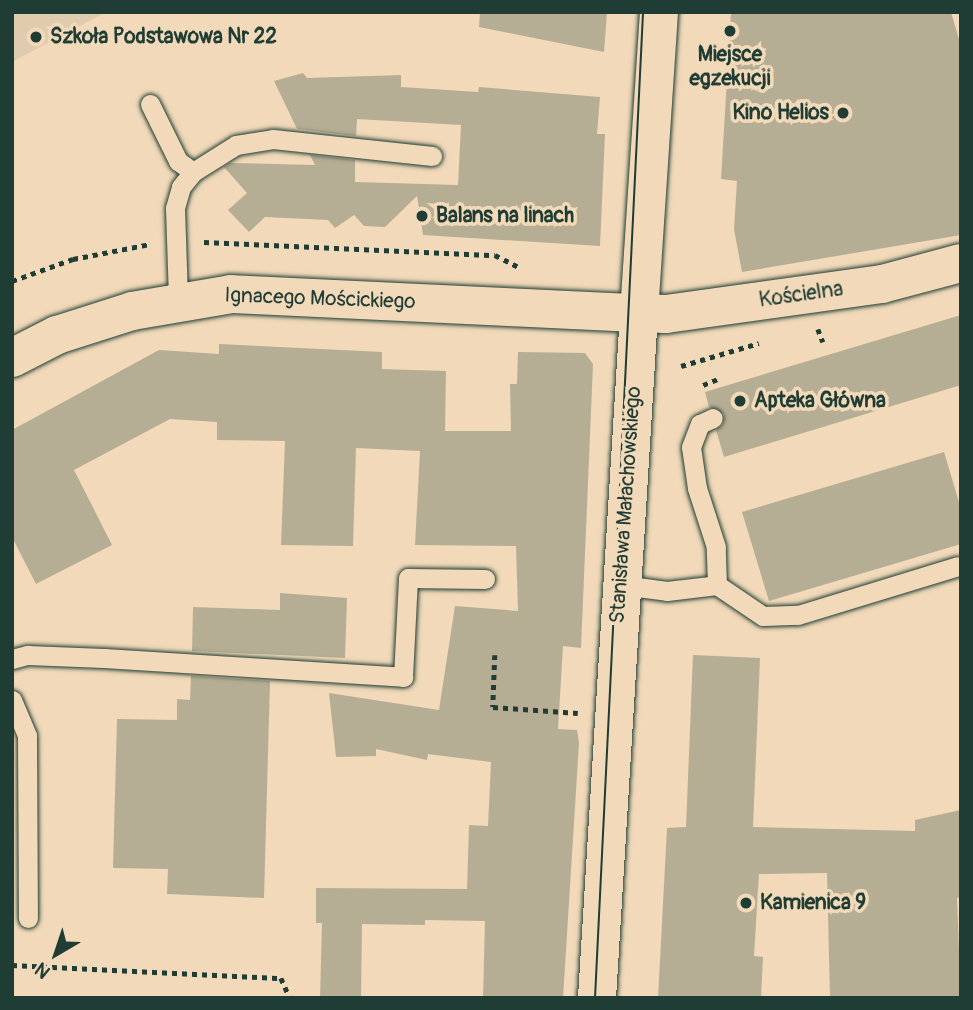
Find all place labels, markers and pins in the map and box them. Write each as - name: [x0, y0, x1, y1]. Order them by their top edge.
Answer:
- marker: Miejsce egzekucji: [722, 23, 738, 39]
- place label: Szkoła Podstawowa Nr 22: [50, 24, 277, 50]
- marker: Szkoła Podstawowa Nr 22: [28, 29, 44, 45]
- place label: Miejsce egzekucji: [690, 42, 770, 92]
- place label: Kino Helios: [732, 100, 829, 126]
- marker: Kino Helios: [835, 105, 851, 121]
- place label: Balans na linach: [436, 203, 574, 229]
- marker: Balans na linach: [414, 208, 430, 224]
- place label: Apteka Główna: [754, 388, 886, 414]
- marker: Apteka Główna: [732, 393, 748, 409]
- place label: Kamienica 9: [760, 890, 866, 916]
- marker: Kamienica 9: [738, 895, 754, 911]

